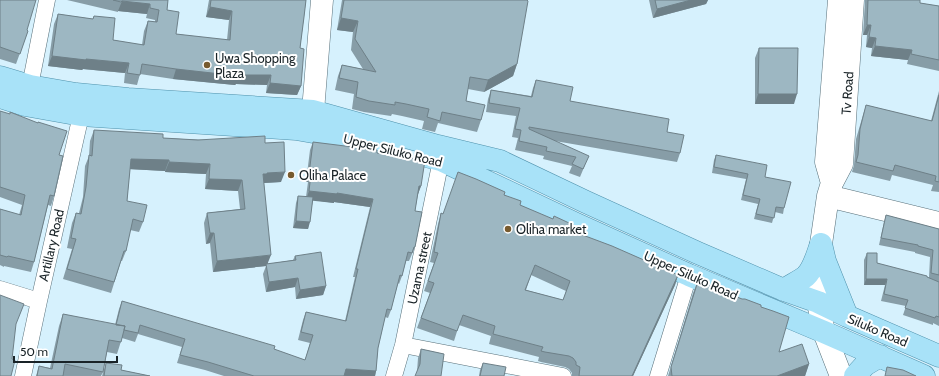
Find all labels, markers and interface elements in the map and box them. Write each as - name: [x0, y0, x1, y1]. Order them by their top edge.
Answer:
- place label: Uwa Shopping Plaza: [215, 50, 296, 81]
- marker: Uwa Shopping Plaza: [202, 60, 212, 70]
- street label: Tv Road: [838, 71, 856, 115]
- street label: Upper Siluko Road: [342, 130, 444, 170]
- place label: Oliha Palace: [299, 167, 367, 183]
- marker: Oliha Palace: [286, 170, 296, 180]
- street label: Artillary Road: [35, 207, 67, 283]
- place label: Oliha market: [516, 221, 587, 237]
- marker: Oliha market: [503, 224, 513, 234]
- street label: Uzama street: [404, 230, 435, 306]
- street label: Upper Siluko Road: [641, 247, 741, 303]
- street label: Siluko Road: [845, 310, 911, 350]
- scale bar: [14, 338, 117, 364]
- text: 50 m: [20, 344, 48, 359]

